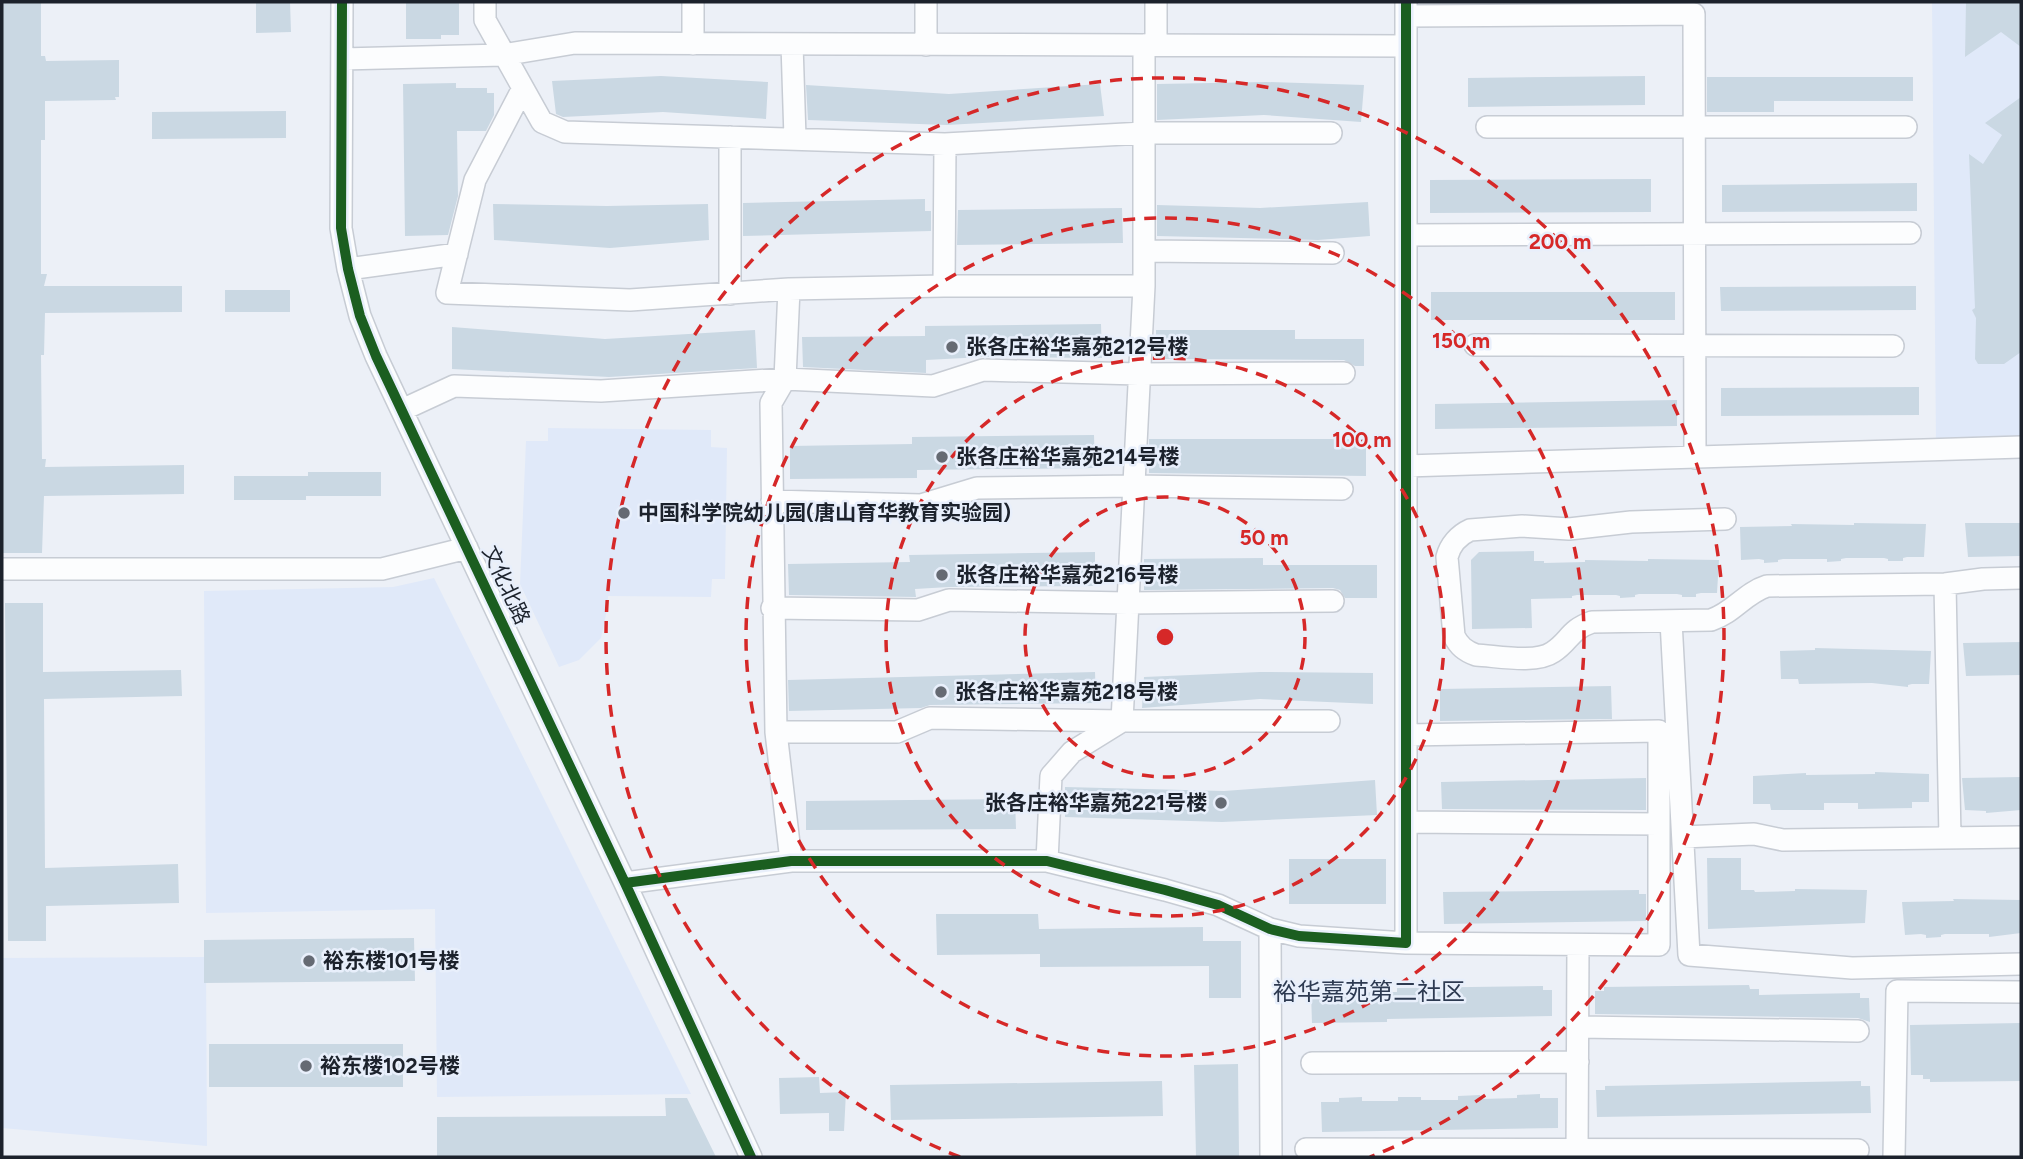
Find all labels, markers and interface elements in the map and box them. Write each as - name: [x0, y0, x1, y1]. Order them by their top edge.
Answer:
- text: 200 m: [1529, 229, 1591, 254]
- text: 150 m: [1432, 328, 1490, 353]
- place label: 张各庄裕华嘉苑212号楼: [966, 334, 1188, 359]
- marker: 张各庄裕华嘉苑212号楼: [944, 339, 960, 355]
- text: 100 m: [1332, 427, 1392, 452]
- place label: 张各庄裕华嘉苑214号楼: [956, 444, 1179, 469]
- marker: 张各庄裕华嘉苑214号楼: [934, 449, 950, 465]
- place label: 中国科学院幼儿园(唐山育华教育实验园): [638, 500, 1011, 525]
- marker: 中国科学院幼儿园(唐山育华教育实验园): [616, 505, 632, 521]
- text: 50 m: [1239, 525, 1289, 550]
- street label: 文化北路: [477, 541, 536, 628]
- place label: 张各庄裕华嘉苑216号楼: [956, 562, 1178, 587]
- marker: 张各庄裕华嘉苑216号楼: [934, 567, 950, 583]
- centre of rings: [1153, 625, 1177, 649]
- place label: 张各庄裕华嘉苑218号楼: [955, 679, 1178, 704]
- marker: 张各庄裕华嘉苑218号楼: [933, 684, 949, 700]
- place label: 张各庄裕华嘉苑221号楼: [985, 790, 1207, 815]
- marker: 张各庄裕华嘉苑221号楼: [1213, 795, 1229, 811]
- place label: 裕东楼101号楼: [323, 948, 459, 973]
- marker: 裕东楼101号楼: [301, 953, 317, 969]
- district label: 裕华嘉苑第二社区: [1273, 977, 1465, 1006]
- place label: 裕东楼102号楼: [320, 1053, 460, 1078]
- marker: 裕东楼102号楼: [298, 1058, 314, 1074]

